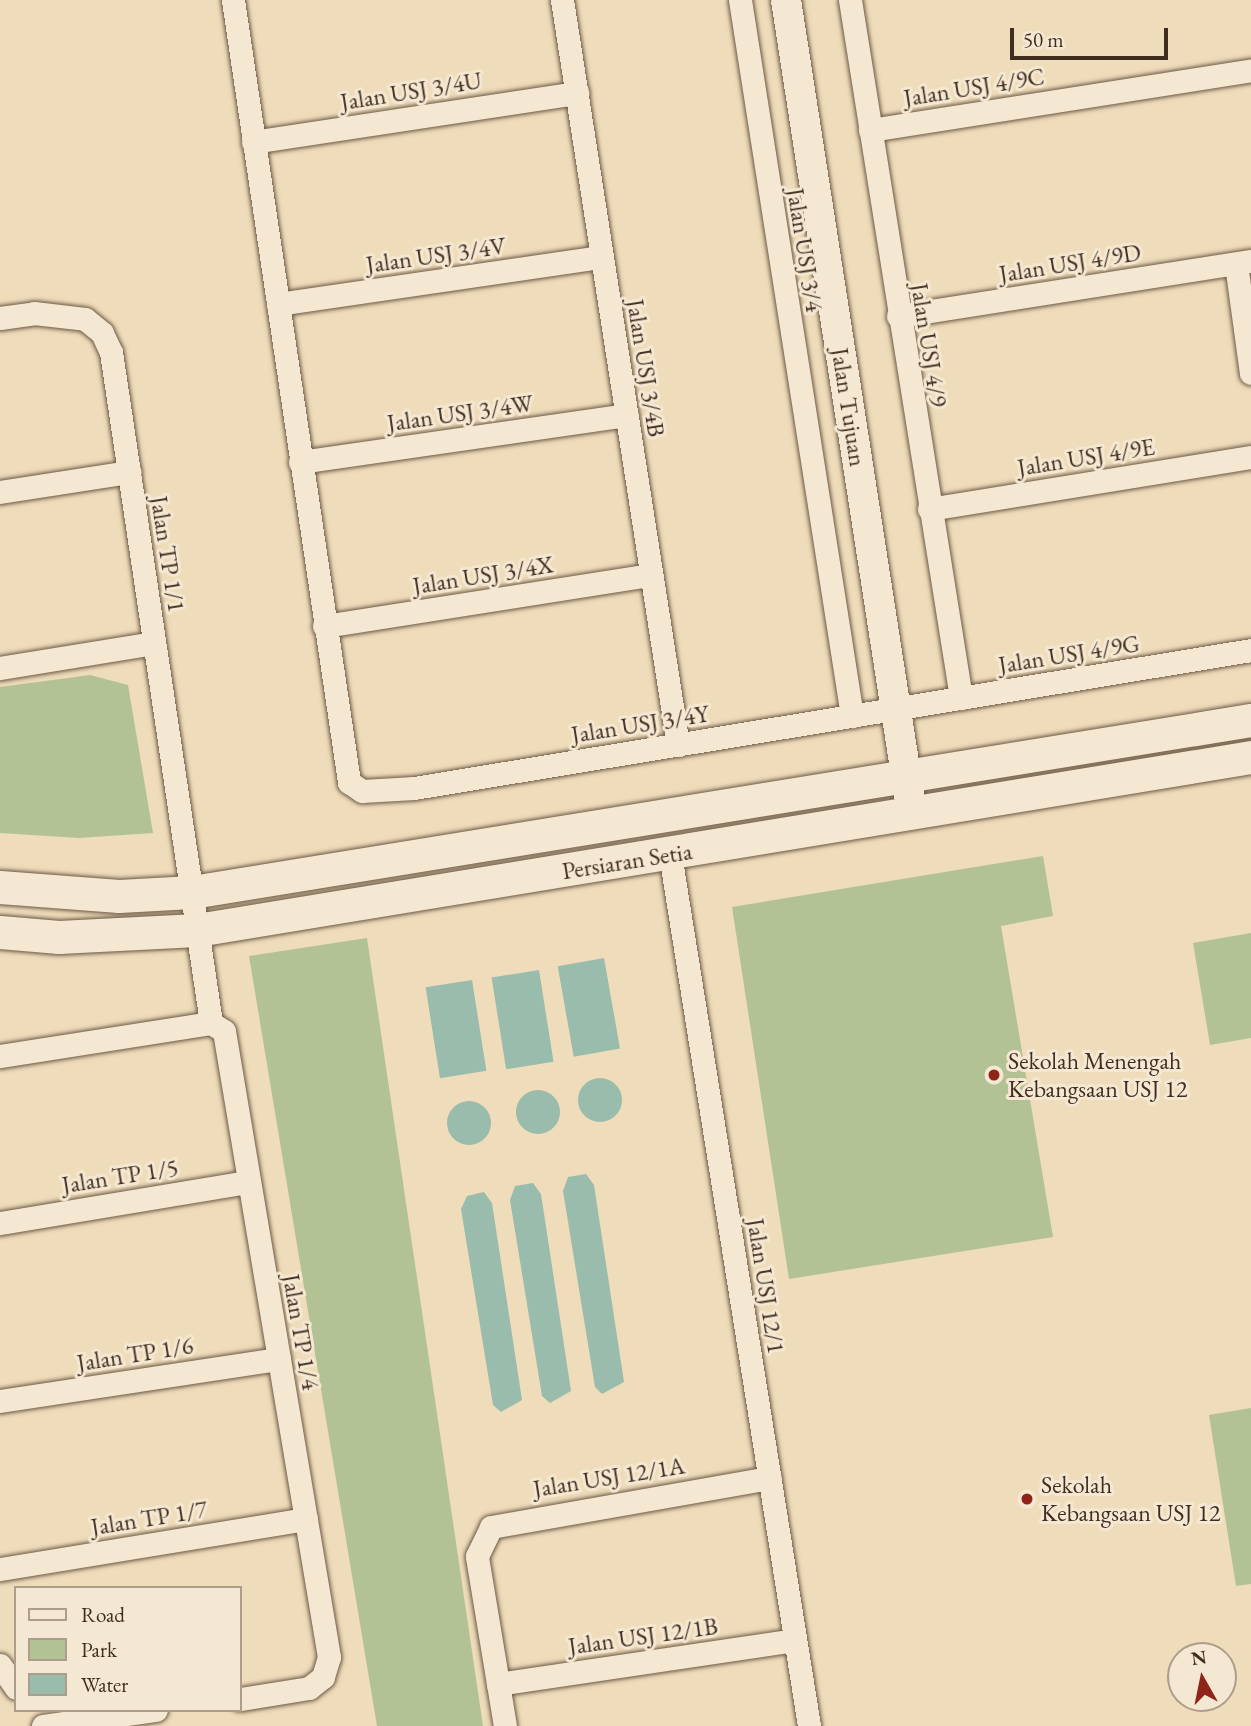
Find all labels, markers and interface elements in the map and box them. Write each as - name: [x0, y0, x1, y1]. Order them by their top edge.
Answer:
- scale bar: [1013, 14, 1170, 58]
- text: 50 m: [1023, 26, 1064, 53]
- street label: Jalan USJ 4/9C: [902, 62, 1046, 112]
- street label: Jalan USJ 3/4U: [338, 66, 484, 116]
- street label: Jalan USJ 3/4: [781, 186, 829, 314]
- street label: Jalan USJ 3/4V: [364, 231, 508, 279]
- street label: Jalan USJ 4/9D: [997, 238, 1143, 288]
- street label: Jalan USJ 4/9: [905, 281, 953, 409]
- street label: Jalan USJ 3/4B: [621, 297, 671, 439]
- street label: Jalan Tujuan: [825, 346, 873, 468]
- street label: Jalan USJ 3/4W: [385, 389, 535, 437]
- street label: Jalan USJ 4/9E: [1015, 432, 1157, 482]
- street label: Jalan TP 1/1: [145, 494, 191, 614]
- street label: Jalan USJ 3/4X: [411, 550, 555, 600]
- street label: Jalan USJ 4/9G: [996, 629, 1142, 679]
- street label: Jalan USJ 3/4Y: [569, 699, 711, 749]
- street label: Persiaran Setia: [560, 837, 694, 885]
- place label: Sekolah Menengah Kebangsaan USJ 12: [1008, 1047, 1188, 1103]
- marker: Sekolah Menengah Kebangsaan USJ 12: [986, 1067, 1002, 1083]
- street label: Jalan TP 1/5: [60, 1153, 180, 1199]
- street label: Jalan USJ 12/1: [741, 1216, 791, 1356]
- street label: Jalan TP 1/4: [277, 1272, 325, 1392]
- street label: Jalan TP 1/6: [75, 1331, 195, 1377]
- street label: Jalan USJ 12/1A: [531, 1451, 687, 1503]
- place label: Sekolah Kebangsaan USJ 12: [1041, 1471, 1221, 1527]
- marker: Sekolah Kebangsaan USJ 12: [1019, 1491, 1035, 1507]
- street label: Jalan TP 1/7: [89, 1495, 209, 1541]
- legend: [14, 1586, 242, 1712]
- text: Road: [81, 1601, 125, 1628]
- street label: Jalan USJ 12/1B: [566, 1611, 720, 1661]
- text: Park: [81, 1636, 117, 1663]
- north arrow: [1167, 1642, 1237, 1712]
- text: N: [1189, 1644, 1208, 1671]
- text: Water: [81, 1671, 128, 1698]

